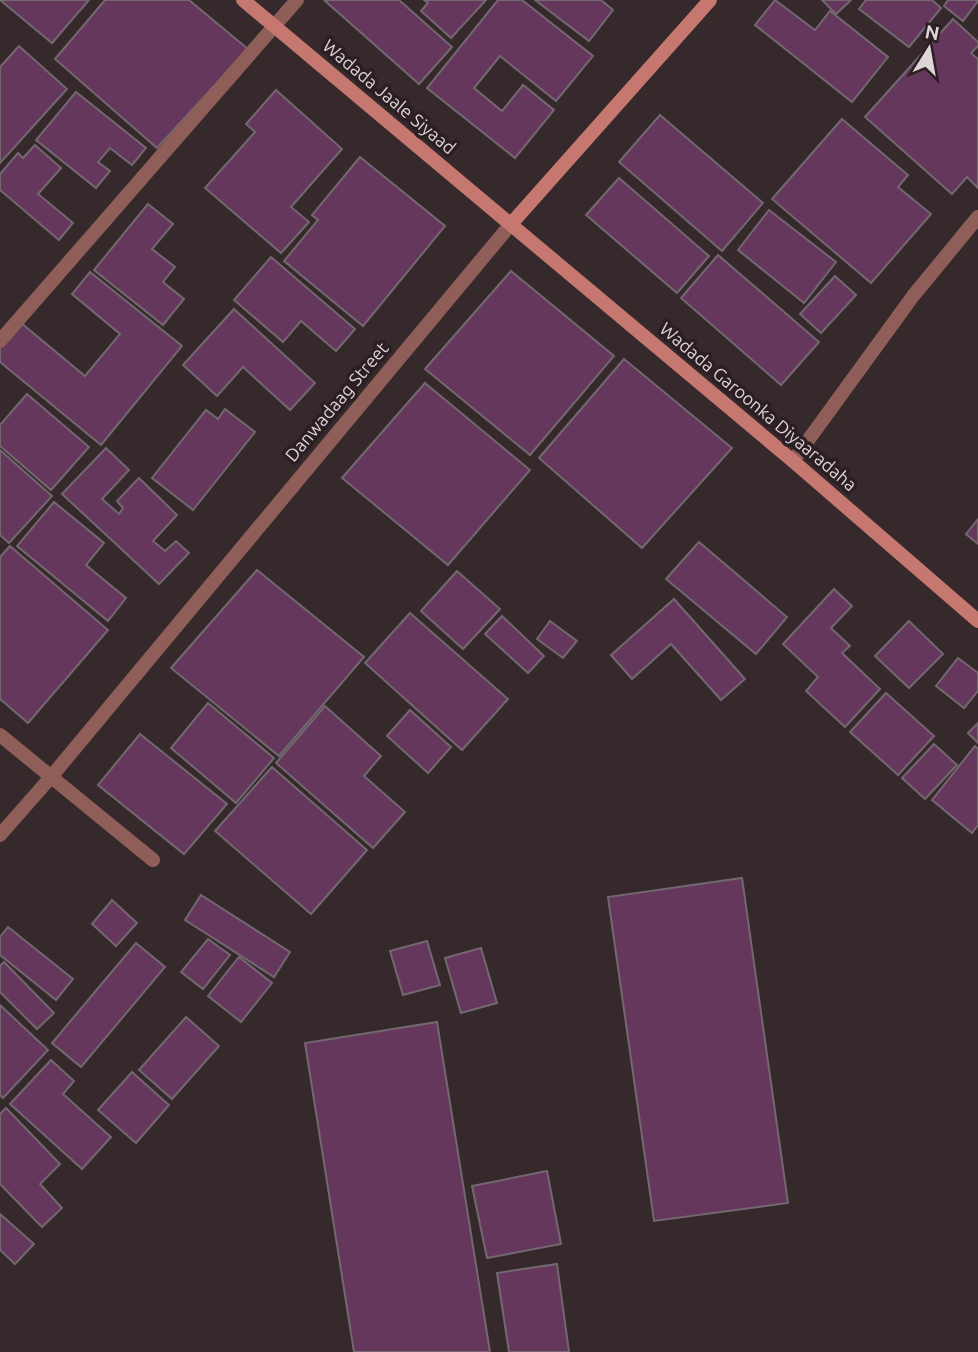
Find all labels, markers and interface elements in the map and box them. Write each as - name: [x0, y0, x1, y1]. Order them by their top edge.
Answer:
- north arrow: [894, 14, 964, 84]
- text: N: [923, 20, 941, 44]
- street label: Wadada Jaale Siyaad: [319, 35, 460, 158]
- street label: Wadada Garoonka Diyaaradaha: [656, 318, 861, 494]
- street label: Danwadaag Street: [281, 338, 392, 465]

